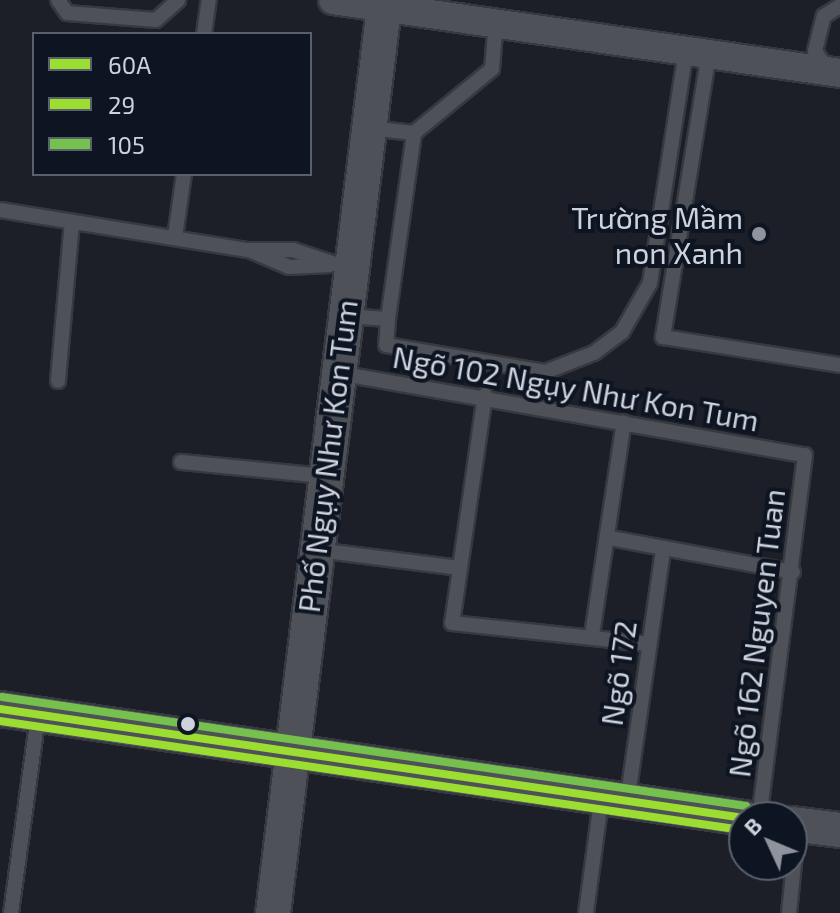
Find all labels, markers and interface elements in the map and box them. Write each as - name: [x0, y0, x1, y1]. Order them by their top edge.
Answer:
- legend: [32, 32, 312, 176]
- text: 60A: [108, 50, 151, 79]
- text: 29: [108, 90, 135, 119]
- text: 105: [108, 130, 145, 159]
- place label: Trường Mầm non Xanh: [571, 199, 743, 270]
- marker: Trường Mầm non Xanh: [750, 225, 768, 243]
- street label: Phố Ngụy Như Kon Tum: [290, 297, 364, 615]
- street label: Ngõ 102 Ngụy Như Kon Tum: [389, 338, 763, 438]
- street label: Ngõ 162 Nguyen Tuan: [720, 486, 792, 780]
- street label: Ngõ 172: [593, 618, 643, 728]
- unlabelled marker: [180, 716, 196, 732]
- north arrow: [728, 801, 808, 881]
- text: B: [738, 812, 766, 840]

